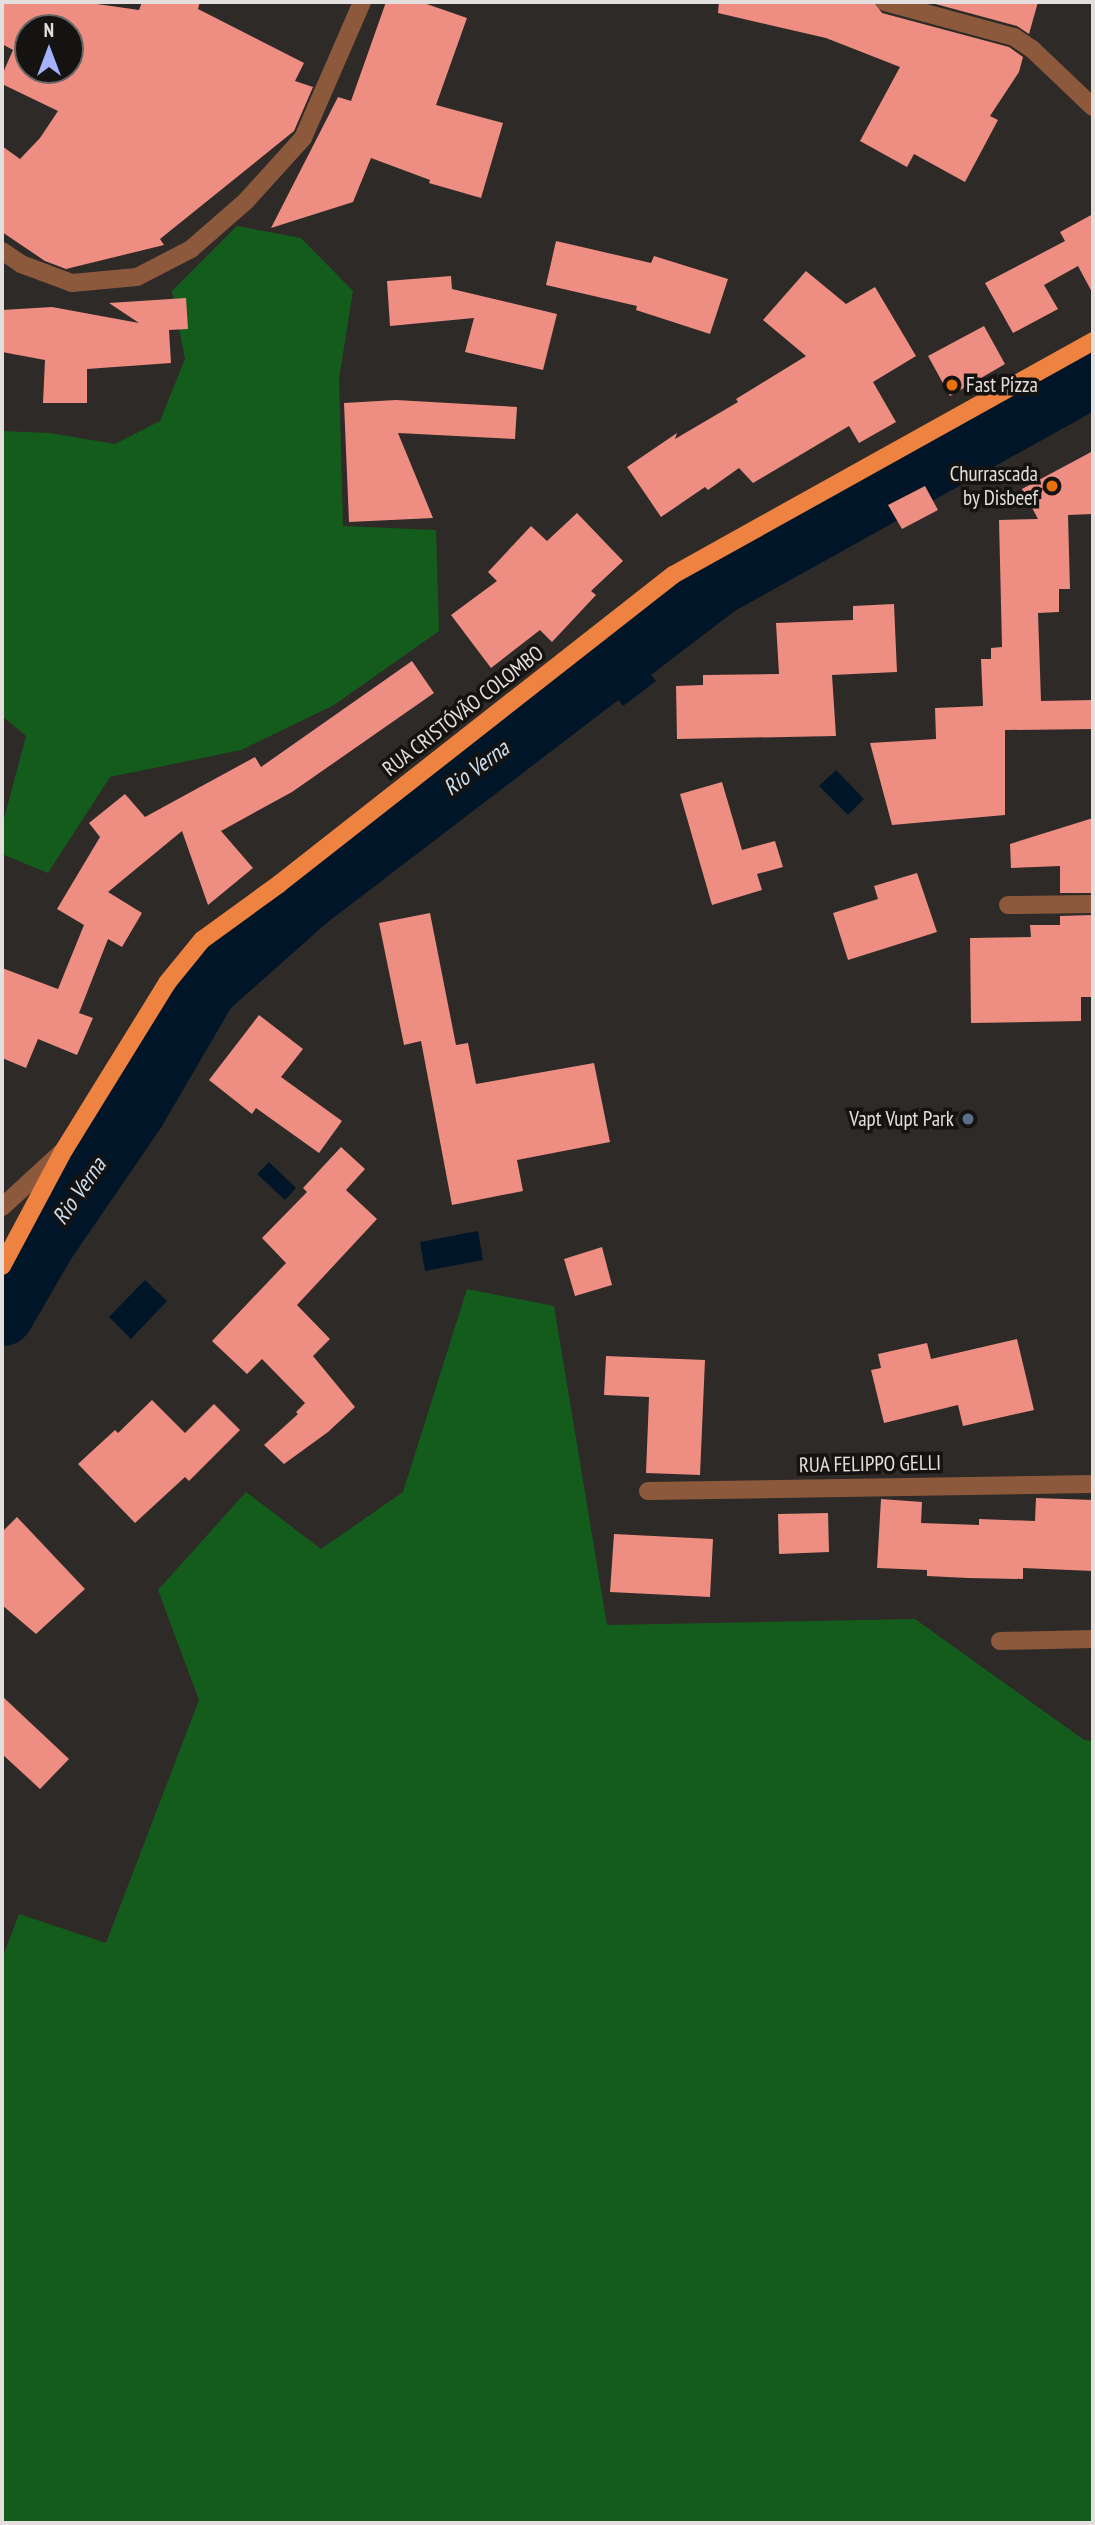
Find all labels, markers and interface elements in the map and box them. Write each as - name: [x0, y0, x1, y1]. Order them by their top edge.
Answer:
- north arrow: [14, 14, 84, 84]
- text: N: [44, 18, 54, 42]
- place label: Fast Pizza: [966, 372, 1038, 398]
- marker: Fast Pizza: [944, 377, 960, 393]
- place label: Churrascada by Disbeef: [950, 461, 1038, 511]
- marker: Churrascada by Disbeef: [1044, 478, 1060, 494]
- street label: RUA CRISTÓVÃO COLOMBO: [377, 640, 549, 782]
- water label: Rio Verna: [438, 734, 514, 802]
- place label: Vapt Vupt Park: [849, 1106, 954, 1132]
- marker: Vapt Vupt Park: [960, 1111, 976, 1127]
- water label: Rio Verna: [46, 1152, 112, 1230]
- street label: RUA FELIPPO GELLI: [798, 1450, 942, 1478]

